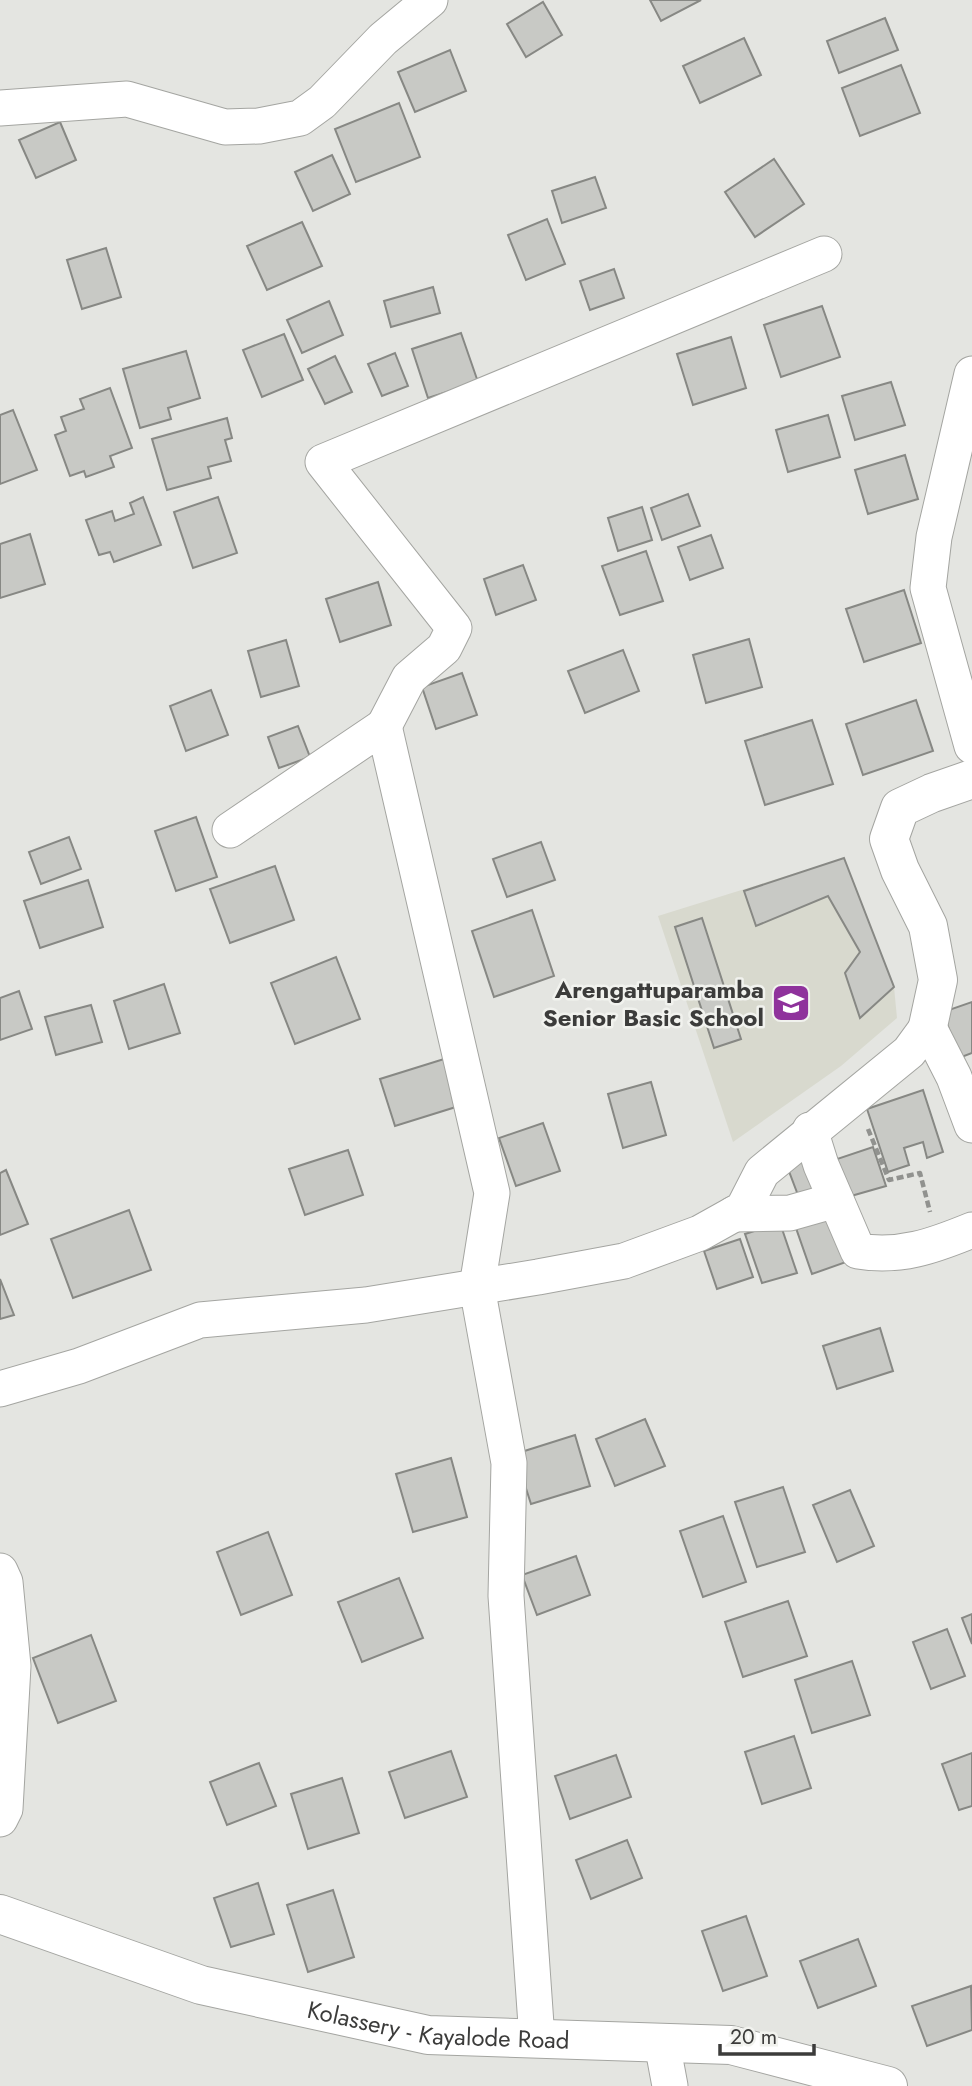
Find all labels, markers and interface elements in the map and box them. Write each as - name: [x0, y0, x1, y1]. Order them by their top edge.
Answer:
- place label: Arengattuparamba Senior Basic School: [543, 972, 764, 1035]
- school or university icon: Arengattuparamba Senior Basic School: [770, 982, 812, 1024]
- street label: Kolassery - Kayalode Road: [304, 1991, 570, 2057]
- scale bar: [720, 2012, 814, 2056]
- text: 20 m: [730, 2022, 777, 2052]

